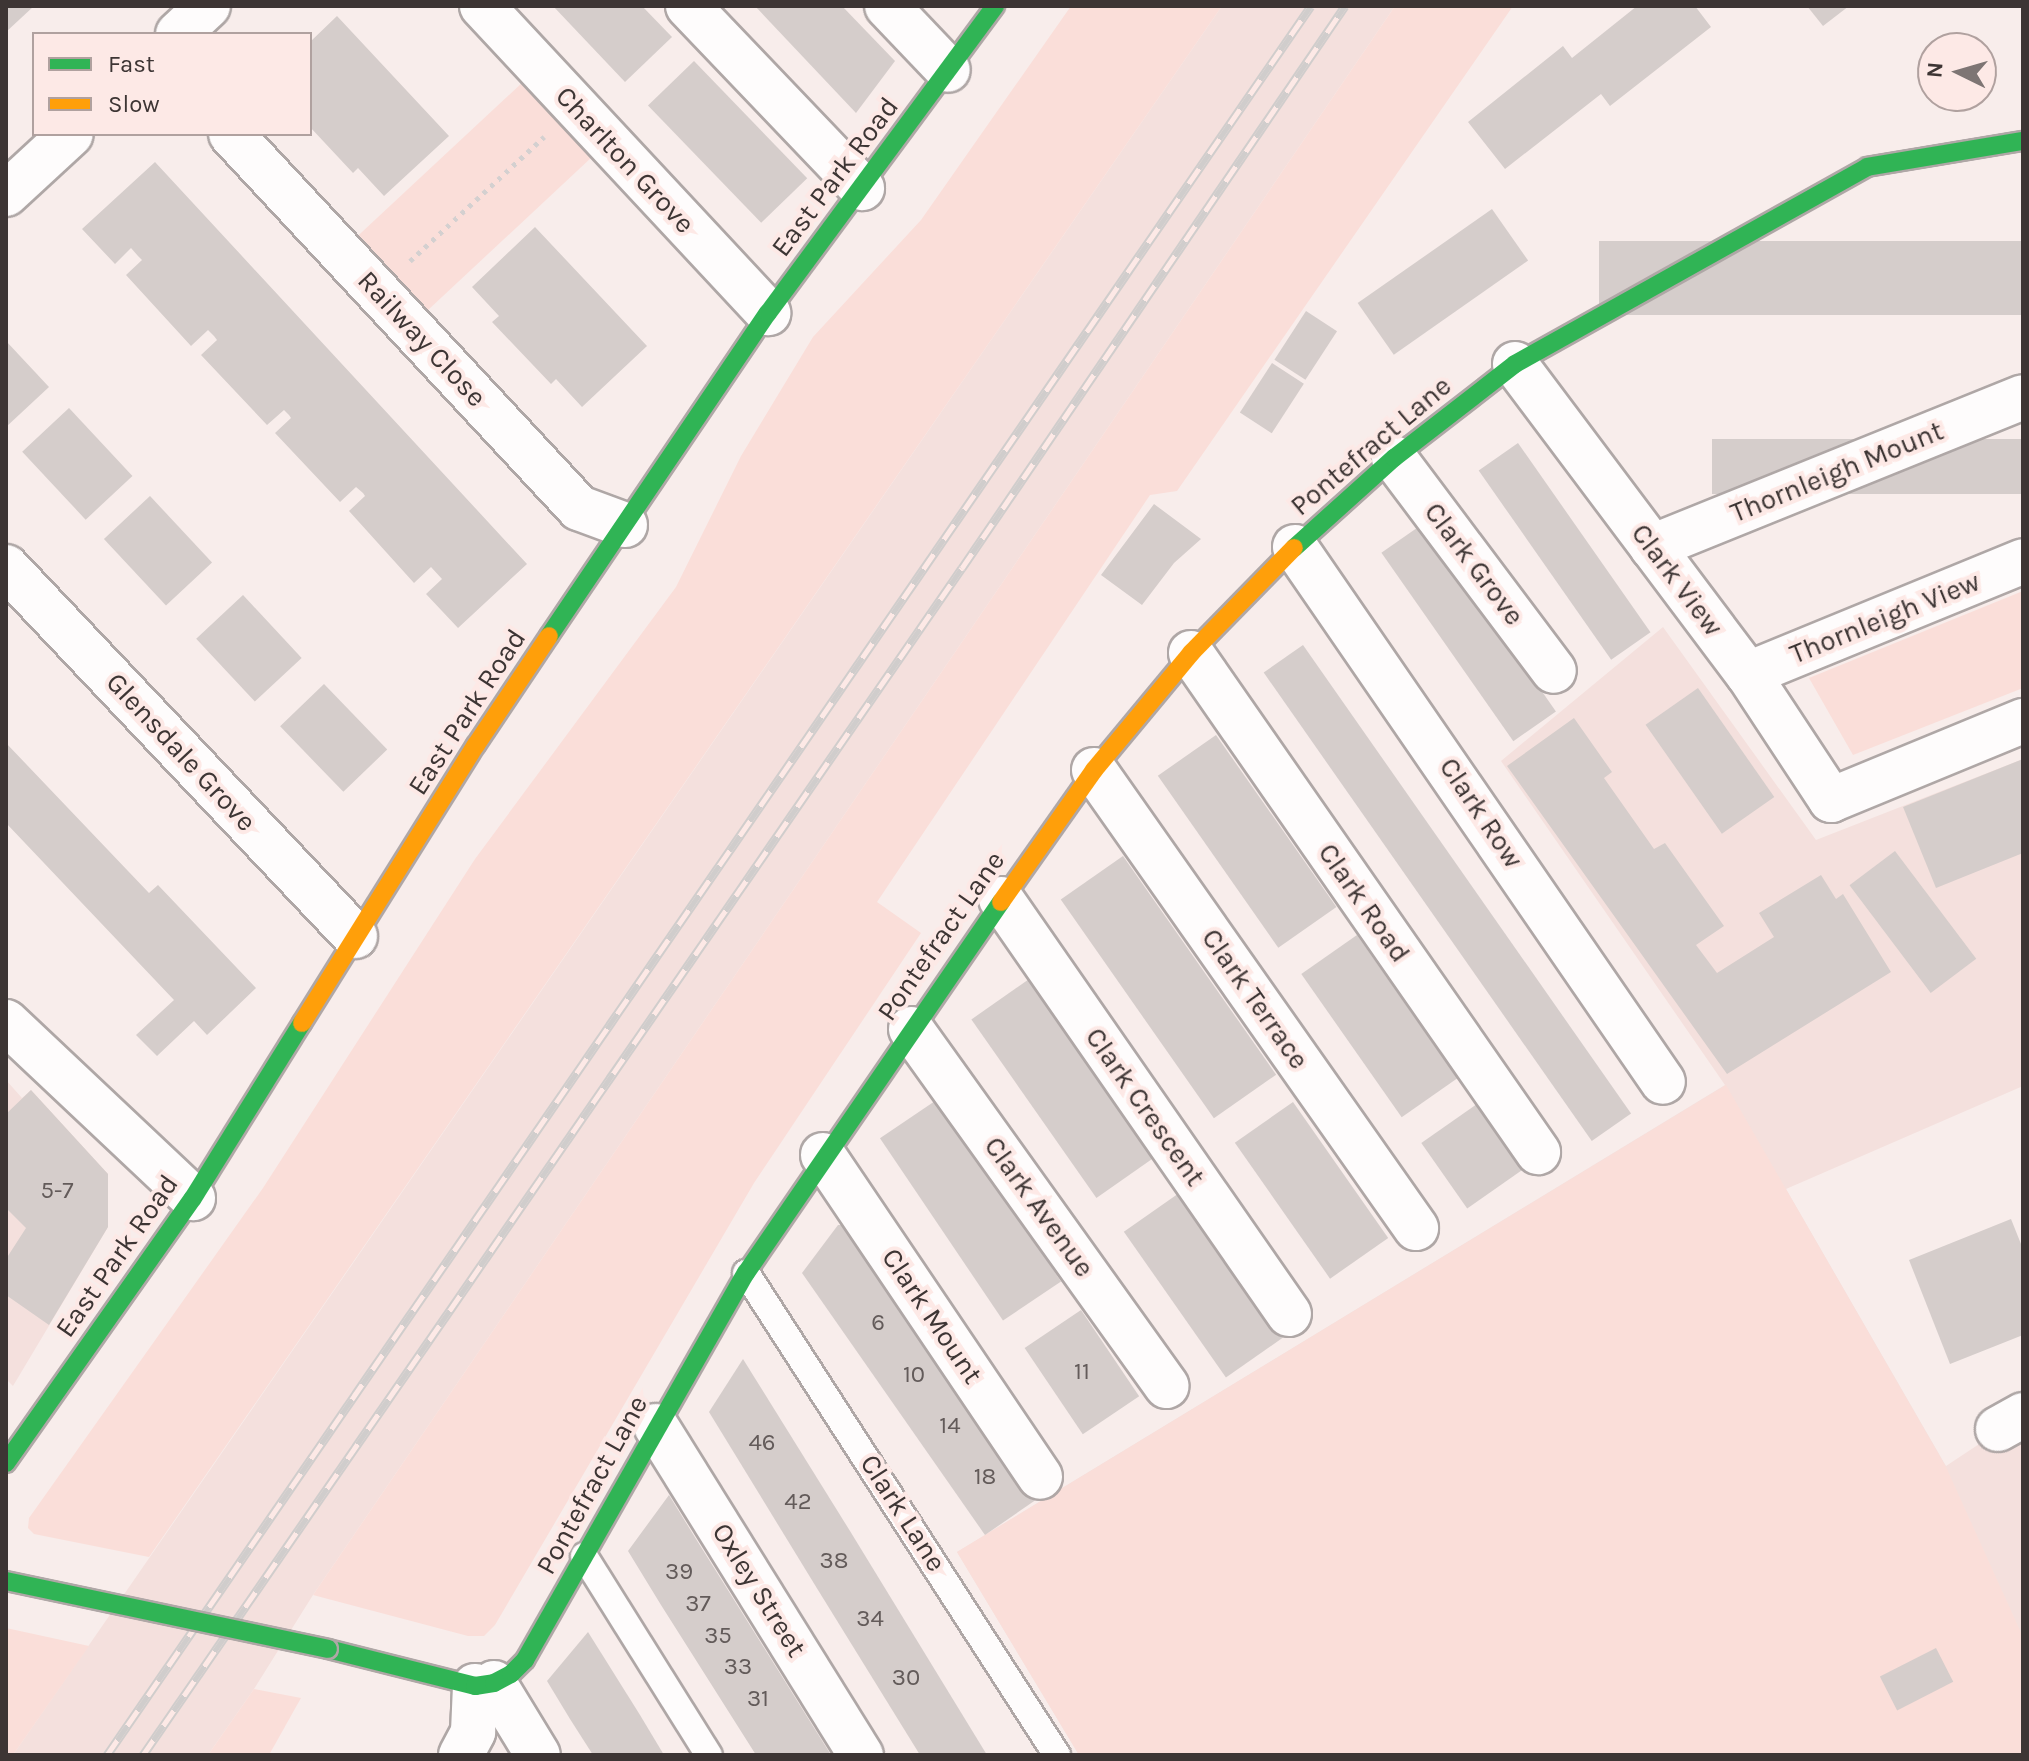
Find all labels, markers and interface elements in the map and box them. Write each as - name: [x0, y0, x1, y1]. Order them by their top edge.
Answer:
- legend: [32, 32, 312, 136]
- north arrow: [1917, 32, 1997, 112]
- text: Fast: [108, 50, 155, 78]
- text: N: [1921, 61, 1949, 79]
- street label: Charlton Grove: [548, 80, 702, 240]
- text: Slow: [108, 90, 160, 118]
- street label: East Park Road: [764, 91, 906, 263]
- street label: Railway Close: [351, 264, 493, 414]
- street label: Pontefract Lane: [1284, 369, 1458, 523]
- street label: Thornleigh Mount: [1726, 414, 1948, 530]
- street label: Clark Grove: [1417, 496, 1531, 632]
- street label: Clark View: [1624, 517, 1730, 643]
- street label: Thornleigh View: [1785, 565, 1985, 671]
- street label: East Park Road: [401, 623, 533, 801]
- street label: Glensdale Grove: [99, 666, 263, 838]
- street label: Clark Row: [1432, 751, 1530, 875]
- street label: Clark Road: [1311, 837, 1417, 969]
- street label: Pontefract Lane: [870, 845, 1012, 1027]
- street label: Clark Terrace: [1194, 922, 1316, 1076]
- street label: Clark Crescent: [1078, 1021, 1212, 1193]
- street label: Clark Avenue: [977, 1130, 1101, 1284]
- street label: East Park Road: [48, 1168, 186, 1344]
- house number: 5-7: [40, 1177, 74, 1205]
- street label: Clark Mount: [874, 1242, 990, 1390]
- house number: 6: [871, 1309, 885, 1337]
- house number: 11: [1074, 1358, 1090, 1386]
- house number: 10: [903, 1361, 925, 1389]
- street label: Pontefract Lane: [529, 1390, 655, 1580]
- house number: 14: [939, 1412, 961, 1440]
- house number: 46: [748, 1429, 776, 1457]
- street label: Clark Lane: [853, 1448, 953, 1578]
- house number: 18: [974, 1463, 996, 1491]
- house number: 42: [784, 1488, 812, 1516]
- street label: Oxley Street: [705, 1517, 813, 1663]
- house number: 38: [820, 1547, 848, 1575]
- house number: 39: [665, 1558, 693, 1586]
- house number: 37: [685, 1590, 711, 1618]
- house number: 34: [856, 1605, 884, 1633]
- house number: 35: [704, 1622, 732, 1650]
- house number: 33: [724, 1653, 752, 1681]
- house number: 30: [892, 1664, 920, 1692]
- house number: 31: [747, 1685, 769, 1713]

